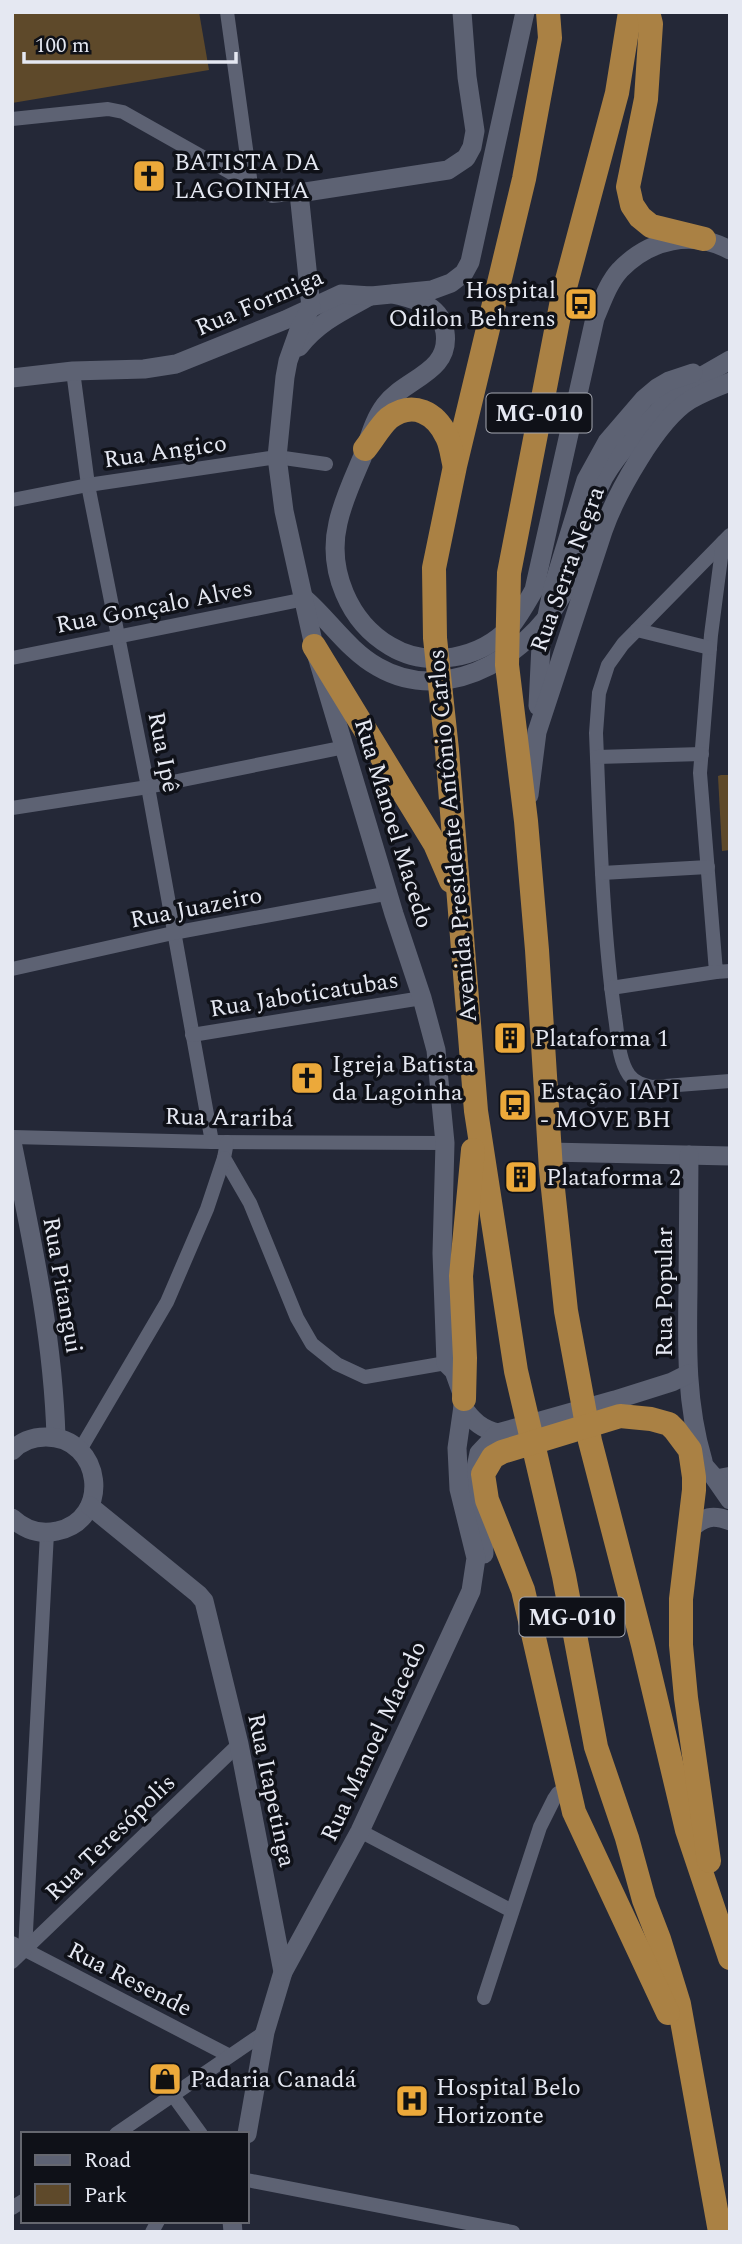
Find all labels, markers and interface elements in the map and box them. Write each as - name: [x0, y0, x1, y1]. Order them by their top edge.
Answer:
- scale bar: [24, 21, 236, 65]
- text: 100 m: [35, 30, 90, 62]
- place label: BATISTA DA LAGOINHA: [174, 145, 320, 209]
- church icon: BATISTA DA LAGOINHA: [130, 157, 168, 195]
- street label: Rua Formiga: [190, 260, 329, 346]
- place label: Hospital Odilon Behrens: [389, 273, 556, 337]
- bus stop icon: Hospital Odilon Behrens: [562, 285, 600, 323]
- road number: MG-010: [486, 394, 592, 432]
- street label: Rua Angico: [101, 426, 229, 478]
- street label: Rua Serra Negra: [521, 481, 615, 657]
- street label: Rua Gonçalo Alves: [53, 570, 256, 644]
- street label: Avenida Presidente Antônio Carlos: [419, 648, 487, 1024]
- street label: Rua Ipê: [138, 709, 188, 796]
- street label: Rua Manoel Macedo: [344, 714, 442, 933]
- street label: Rua Juazeiro: [127, 878, 265, 938]
- street label: Rua Jaboticatubas: [207, 962, 401, 1028]
- building icon: Plataforma 1: [491, 1019, 529, 1057]
- place label: Plataforma 1: [534, 1021, 669, 1057]
- place label: Igreja Batista da Lagoinha: [332, 1047, 475, 1111]
- church icon: Igreja Batista da Lagoinha: [288, 1059, 326, 1097]
- place label: Estação IAPI - MOVE BH: [540, 1074, 680, 1138]
- bus stop icon: Estação IAPI - MOVE BH: [496, 1086, 534, 1124]
- street label: Rua Araribá: [164, 1099, 294, 1137]
- building icon: Plataforma 2: [502, 1158, 540, 1196]
- place label: Plataforma 2: [546, 1160, 681, 1196]
- street label: Rua Pitangui: [32, 1214, 92, 1356]
- street label: Rua Popular: [647, 1227, 683, 1357]
- road number: MG-010: [520, 1598, 624, 1636]
- street label: Rua Manoel Macedo: [312, 1635, 436, 1848]
- street label: Rua Itapetinga: [237, 1710, 305, 1871]
- street label: Rua Teresópolis: [37, 1766, 184, 1910]
- street label: Rua Resende: [61, 1933, 198, 2027]
- shop icon: Padaria Canadá: [146, 2060, 184, 2098]
- place label: Padaria Canadá: [190, 2062, 357, 2098]
- place label: Hospital Belo Horizonte: [436, 2070, 581, 2134]
- hospital icon: Hospital Belo Horizonte: [393, 2082, 431, 2120]
- legend: [21, 2132, 248, 2223]
- text: Road: [84, 2145, 131, 2177]
- text: Park: [84, 2180, 128, 2212]

